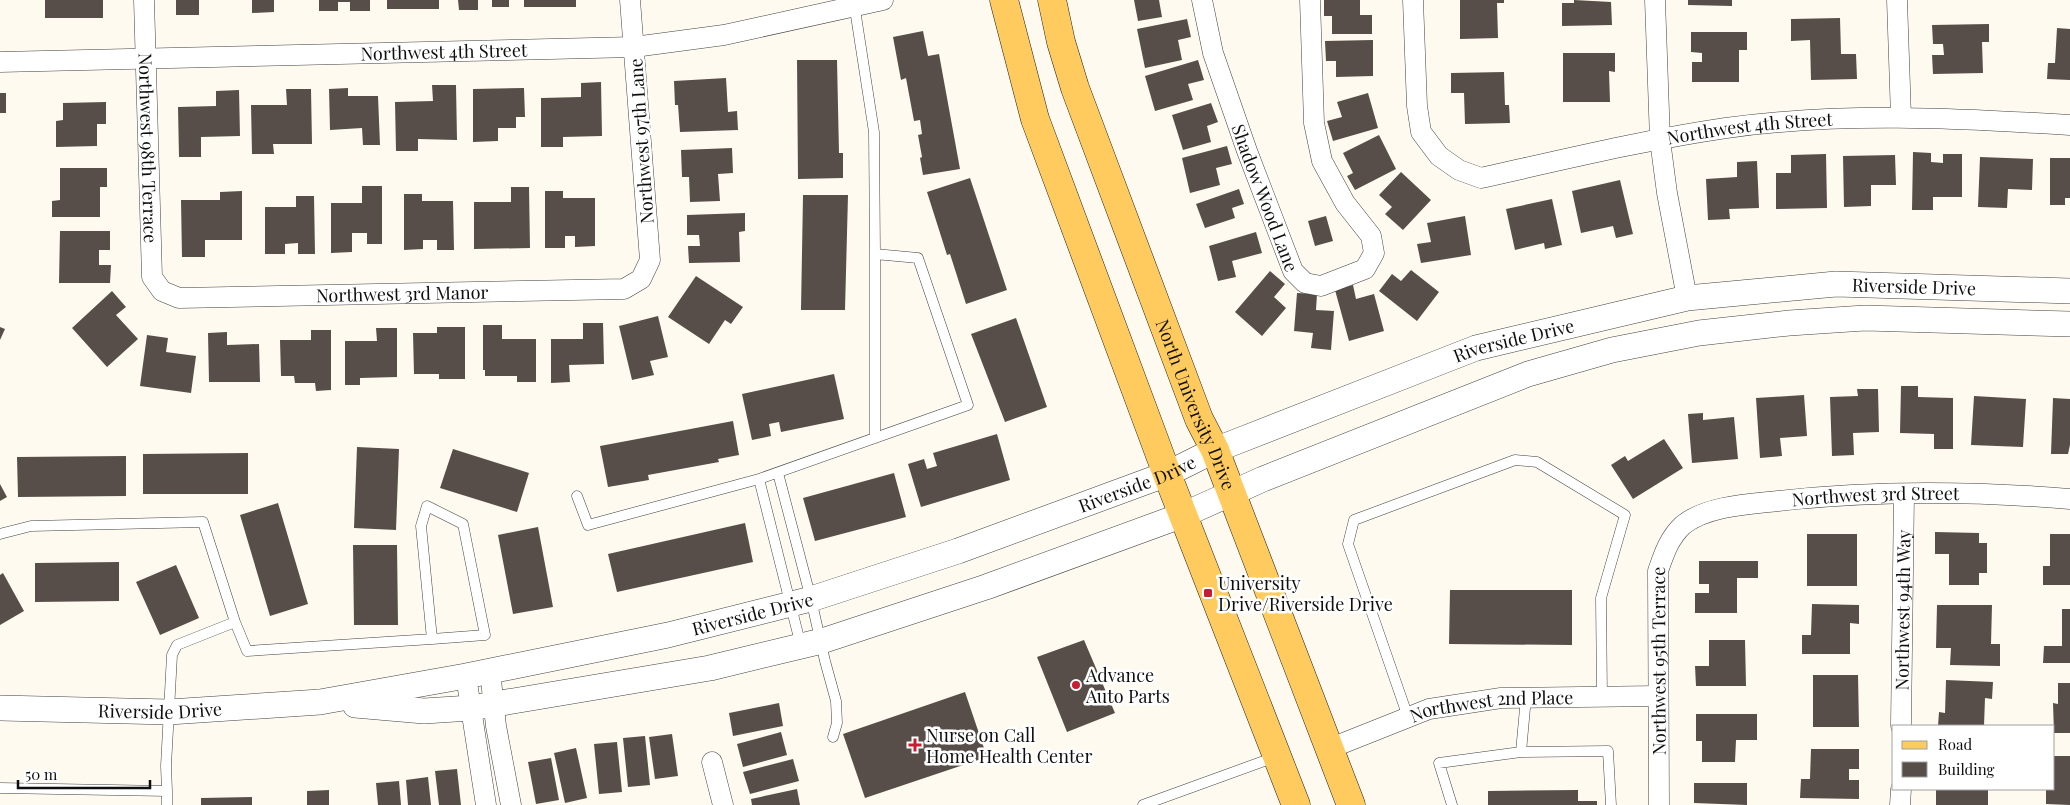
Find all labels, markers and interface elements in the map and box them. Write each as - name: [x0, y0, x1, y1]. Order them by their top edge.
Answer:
- street label: Northwest 4th Street: [360, 38, 528, 65]
- street label: Northwest 98th Terrace: [134, 52, 163, 243]
- street label: Northwest 97th Lane: [623, 57, 659, 225]
- street label: Northwest 4th Street: [1665, 107, 1834, 150]
- street label: Shadow Wood Lane: [1227, 121, 1304, 275]
- street label: Riverside Drive: [1852, 272, 1976, 300]
- street label: Northwest 3rd Manor: [316, 280, 489, 307]
- street label: Riverside Drive: [1450, 313, 1577, 368]
- street label: North University Drive: [1151, 316, 1241, 493]
- street label: Riverside Drive: [1075, 450, 1200, 518]
- street label: Northwest 3rd Street: [1791, 481, 1960, 511]
- street label: Northwest 94th Way: [1889, 529, 1916, 691]
- street label: Northwest 95th Terrace: [1646, 567, 1671, 755]
- place label: University Drive/Riverside Drive: [1218, 571, 1393, 616]
- street label: Riverside Drive: [689, 587, 816, 641]
- marker: University Drive/Riverside Drive: [1202, 587, 1214, 599]
- place label: Advance Auto Parts: [1085, 663, 1170, 708]
- marker: Advance Auto Parts: [1070, 679, 1082, 691]
- street label: Northwest 2nd Place: [1406, 685, 1573, 728]
- street label: Riverside Drive: [98, 697, 223, 724]
- place label: Nurse on Call Home Health Center: [926, 723, 1092, 768]
- legend: [1892, 725, 2055, 790]
- text: Road: [1938, 734, 1972, 754]
- marker: Nurse on Call Home Health Center: [908, 738, 922, 752]
- scale bar: [18, 758, 150, 790]
- text: Building: [1938, 759, 1995, 779]
- text: 50 m: [25, 764, 58, 784]

